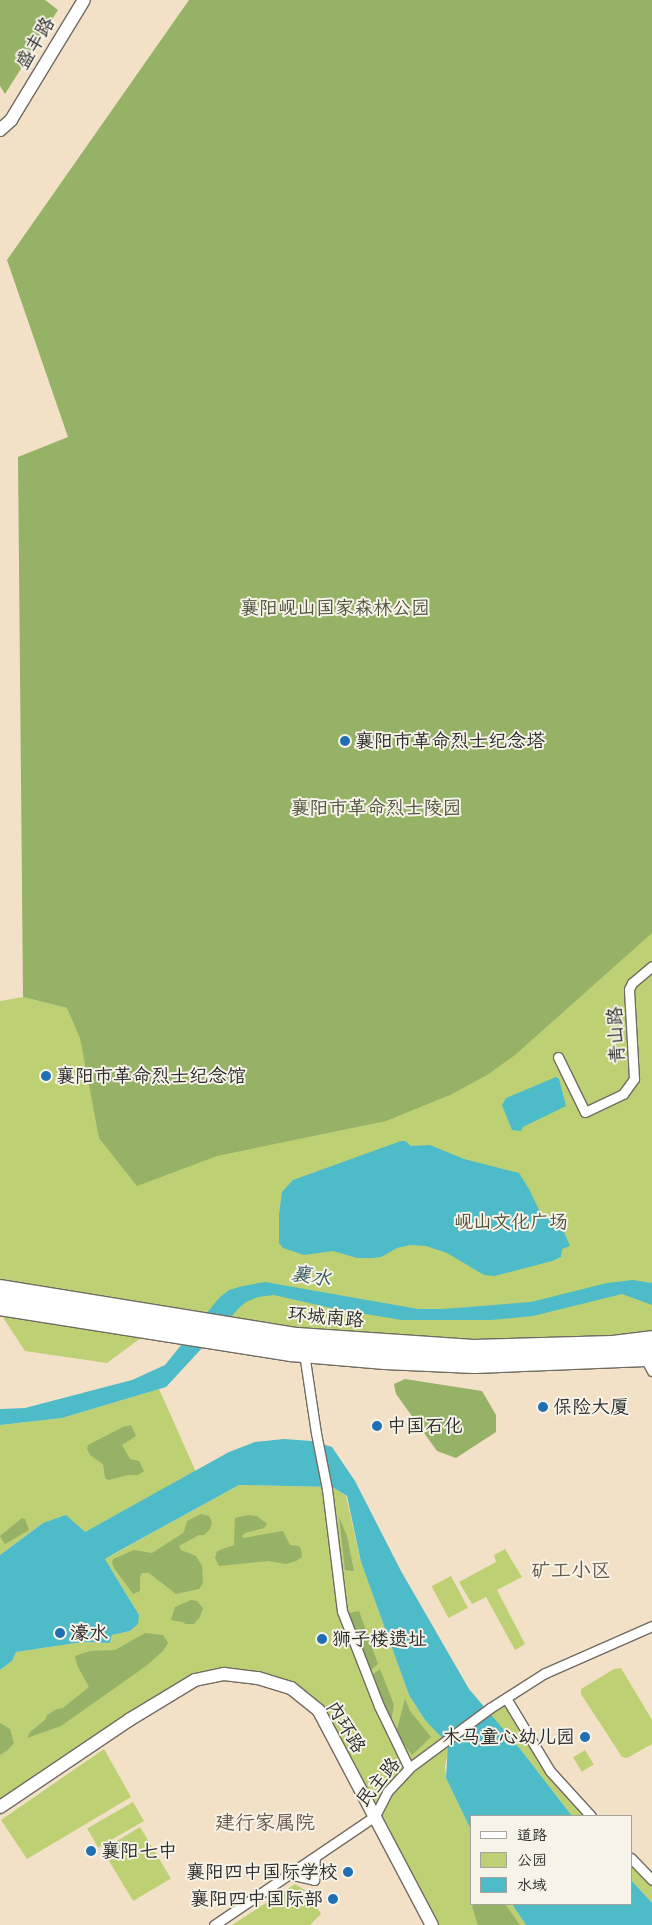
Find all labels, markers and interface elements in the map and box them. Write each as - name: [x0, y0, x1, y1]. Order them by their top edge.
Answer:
- street label: 盛丰路: [11, 13, 59, 73]
- park label: 襄阳岘山国家森林公园: [240, 597, 430, 619]
- place label: 襄阳市革命烈士纪念塔: [355, 730, 545, 752]
- marker: 襄阳市革命烈士纪念塔: [339, 735, 351, 747]
- park label: 襄阳市革命烈士陵园: [291, 797, 461, 819]
- street label: 青山路: [603, 1006, 629, 1064]
- place label: 襄阳市革命烈士纪念馆: [56, 1065, 246, 1087]
- marker: 襄阳市革命烈士纪念馆: [40, 1070, 52, 1082]
- park label: 岘山文化广场: [454, 1211, 568, 1233]
- water label: 襄水: [289, 1261, 333, 1291]
- street label: 环城南路: [287, 1302, 365, 1332]
- place label: 保险大厦: [553, 1396, 629, 1418]
- marker: 保险大厦: [537, 1401, 549, 1413]
- place label: 中国石化: [387, 1415, 463, 1437]
- marker: 中国石化: [371, 1420, 383, 1432]
- district label: 矿工小区: [531, 1558, 611, 1582]
- place label: 濠水: [70, 1622, 108, 1644]
- marker: 濠水: [54, 1627, 66, 1639]
- place label: 狮子楼遗址: [332, 1628, 427, 1650]
- marker: 狮子楼遗址: [316, 1633, 328, 1645]
- street label: 内环路: [322, 1697, 370, 1757]
- place label: 木马童心幼儿园: [442, 1726, 575, 1748]
- marker: 木马童心幼儿园: [579, 1731, 591, 1743]
- street label: 民主路: [351, 1753, 405, 1811]
- district label: 建行家属院: [215, 1810, 315, 1834]
- legend: [470, 1815, 632, 1905]
- text: 道路: [517, 1822, 547, 1848]
- place label: 襄阳七中: [101, 1840, 177, 1862]
- marker: 襄阳七中: [85, 1845, 97, 1857]
- text: 公园: [517, 1847, 547, 1873]
- place label: 襄阳四中国际学校: [186, 1861, 338, 1883]
- marker: 襄阳四中国际学校: [342, 1866, 354, 1878]
- text: 水域: [517, 1872, 547, 1898]
- place label: 襄阳四中国际部: [190, 1888, 323, 1910]
- marker: 襄阳四中国际部: [327, 1893, 339, 1905]

